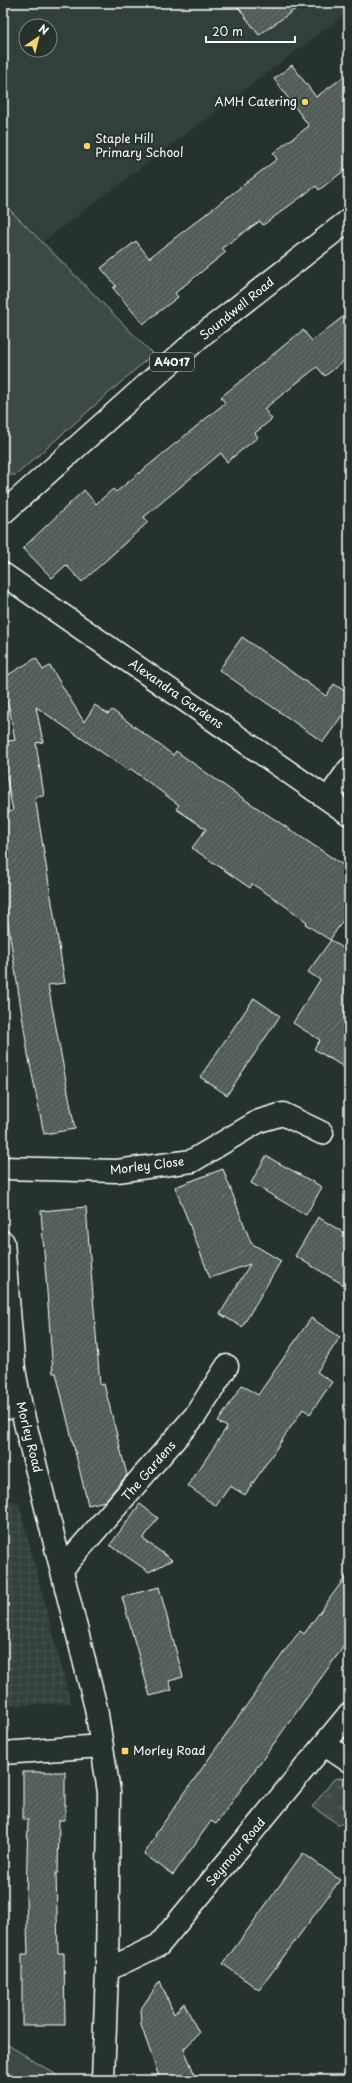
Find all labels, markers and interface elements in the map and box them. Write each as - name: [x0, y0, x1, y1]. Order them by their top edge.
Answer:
- north arrow: [18, 18, 58, 58]
- scale bar: [206, 18, 295, 44]
- text: N: [36, 20, 53, 39]
- text: 20 m: [212, 22, 243, 40]
- place label: AMH Catering: [215, 92, 297, 110]
- marker: AMH Catering: [300, 97, 310, 107]
- place label: Staple Hill Primary School: [95, 129, 183, 161]
- marker: Staple Hill Primary School: [82, 141, 92, 151]
- street label: Soundwell Road: [195, 273, 277, 344]
- road number: A4017: [150, 353, 194, 371]
- street label: Alexandra Gardens: [126, 654, 228, 733]
- street label: Morley Close: [109, 1152, 185, 1178]
- street label: Morley Road: [12, 1399, 47, 1474]
- street label: The Gardens: [117, 1436, 180, 1504]
- place label: Morley Road: [133, 1741, 206, 1759]
- marker: Morley Road: [120, 1746, 130, 1756]
- street label: Seymour Road: [201, 1813, 269, 1889]

